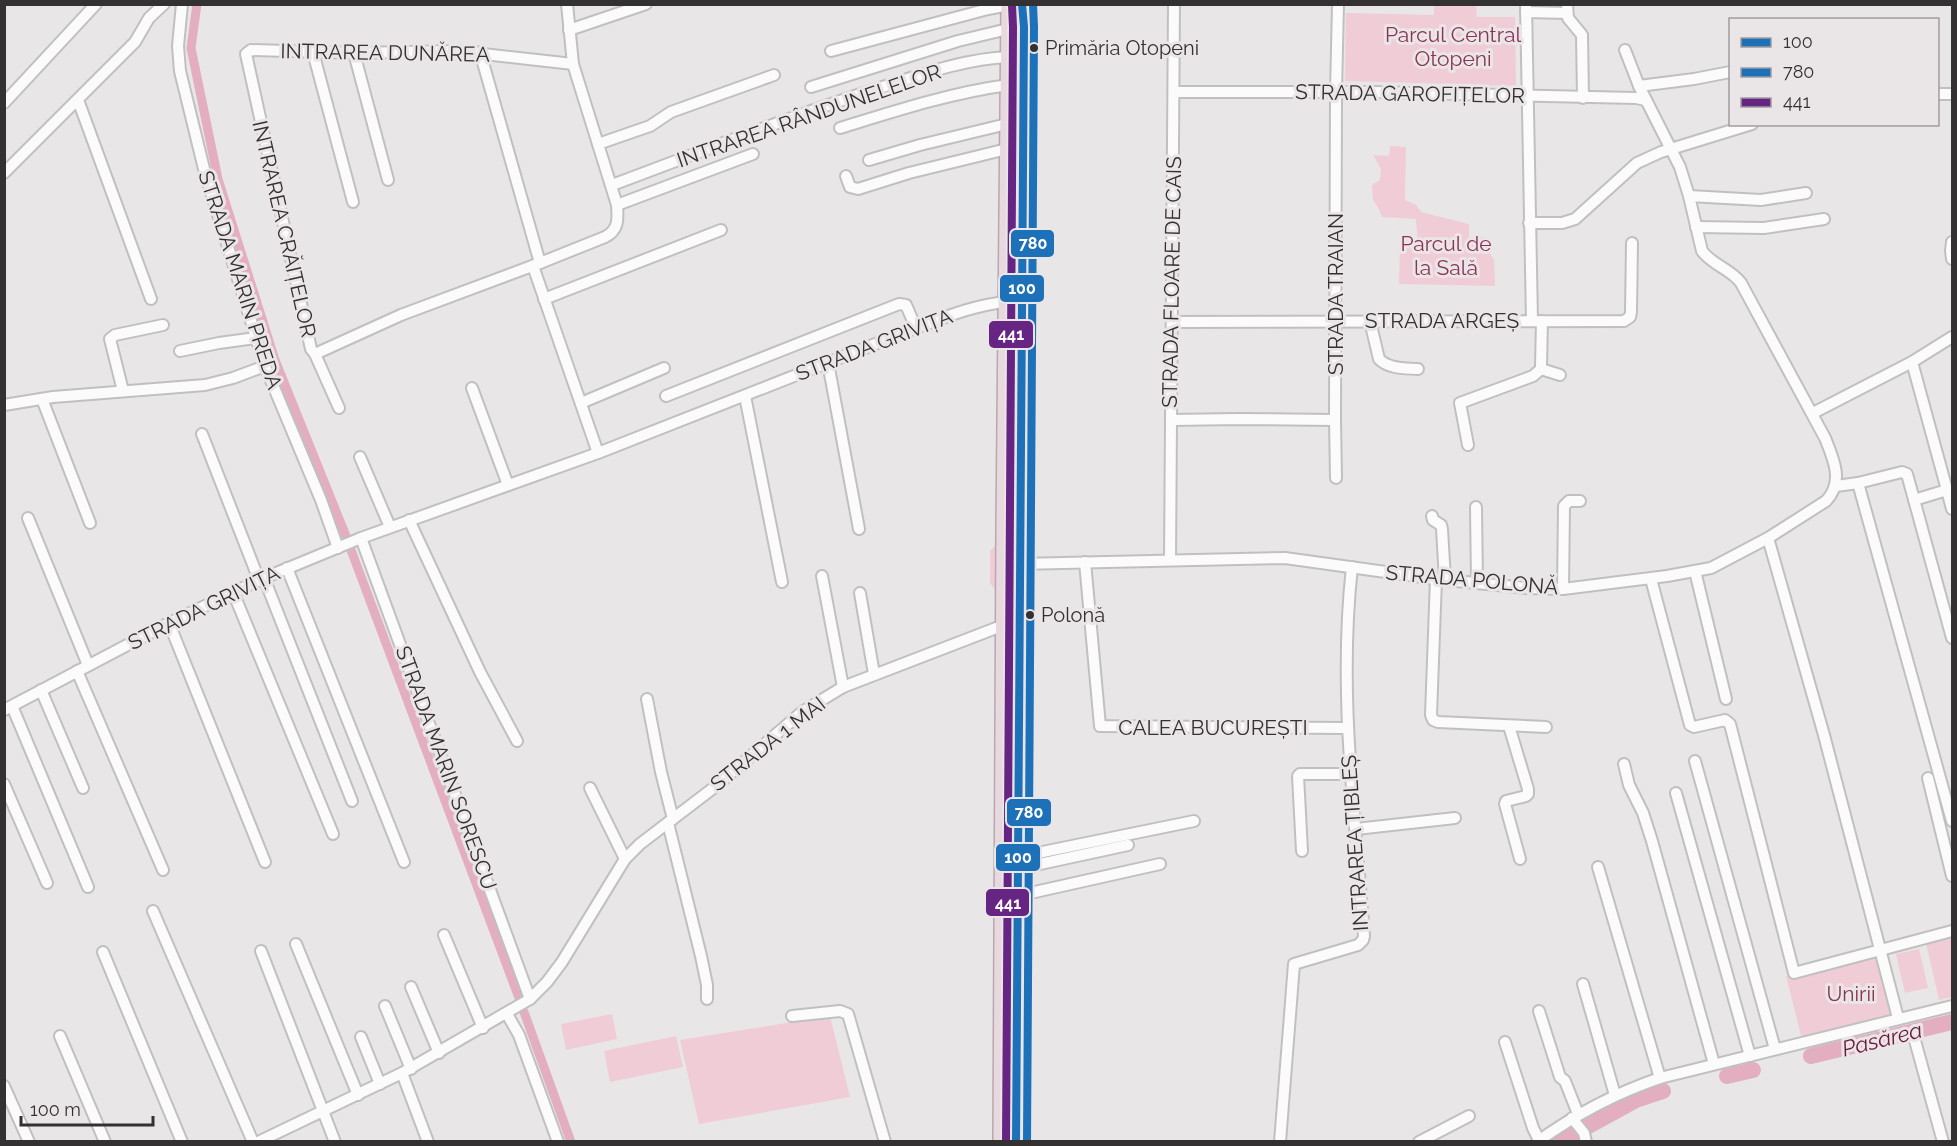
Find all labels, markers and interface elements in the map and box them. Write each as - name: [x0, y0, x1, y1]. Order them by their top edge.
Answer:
- legend: [1729, 18, 1939, 126]
- park label: Parcul Central Otopeni: [1385, 22, 1521, 71]
- text: 100: [1783, 31, 1813, 52]
- place label: Primăria Otopeni: [1045, 36, 1199, 60]
- street label: INTRAREA DUNĂREA: [280, 38, 490, 67]
- marker: Primăria Otopeni: [1028, 42, 1040, 54]
- street label: INTRAREA RÂNDUNELELOR: [674, 59, 944, 173]
- text: 780: [1783, 61, 1814, 82]
- street label: STRADA GAROFIȚELOR: [1295, 79, 1525, 108]
- text: 441: [1783, 91, 1811, 112]
- street label: INTRAREA CRĂIȚELOR: [247, 118, 322, 340]
- street label: STRADA FLOARE DE CAIS: [1157, 156, 1186, 408]
- street label: STRADA MARIN PREDA: [193, 168, 288, 392]
- street label: STRADA TRAIAN: [1323, 213, 1348, 375]
- line badge: 780: [1010, 229, 1055, 258]
- park label: Parcul de la Sală: [1400, 231, 1492, 280]
- text: 780: [1019, 234, 1047, 253]
- line badge: 100: [999, 274, 1045, 303]
- text: 100: [1008, 279, 1036, 298]
- street label: STRADA GRIVIȚA: [792, 303, 956, 386]
- street label: STRADA ARGEȘ: [1365, 308, 1519, 333]
- line badge: 441: [988, 320, 1034, 349]
- text: 441: [998, 325, 1024, 344]
- street label: STRADA POLONĂ: [1385, 559, 1560, 600]
- street label: STRADA GRIVIȚA: [124, 560, 284, 655]
- place label: Polonă: [1041, 603, 1105, 627]
- marker: Polonă: [1024, 609, 1036, 621]
- street label: STRADA MARIN SORESCU: [391, 642, 502, 893]
- street label: STRADA 1 MAI: [705, 691, 830, 796]
- street label: CALEA BUCUREȘTI: [1118, 715, 1308, 740]
- street label: INTRAREA ȚIBLEȘ: [1336, 754, 1373, 932]
- line badge: 780: [1006, 798, 1052, 827]
- text: 780: [1015, 803, 1043, 822]
- line badge: 100: [995, 843, 1041, 872]
- text: 100: [1004, 848, 1032, 867]
- line badge: 441: [985, 888, 1030, 917]
- text: 441: [995, 894, 1021, 913]
- park label: Unirii: [1826, 981, 1876, 1006]
- water label: Pasărea: [1839, 1016, 1925, 1062]
- scale bar: [21, 1089, 153, 1127]
- text: 100 m: [30, 1099, 81, 1120]

